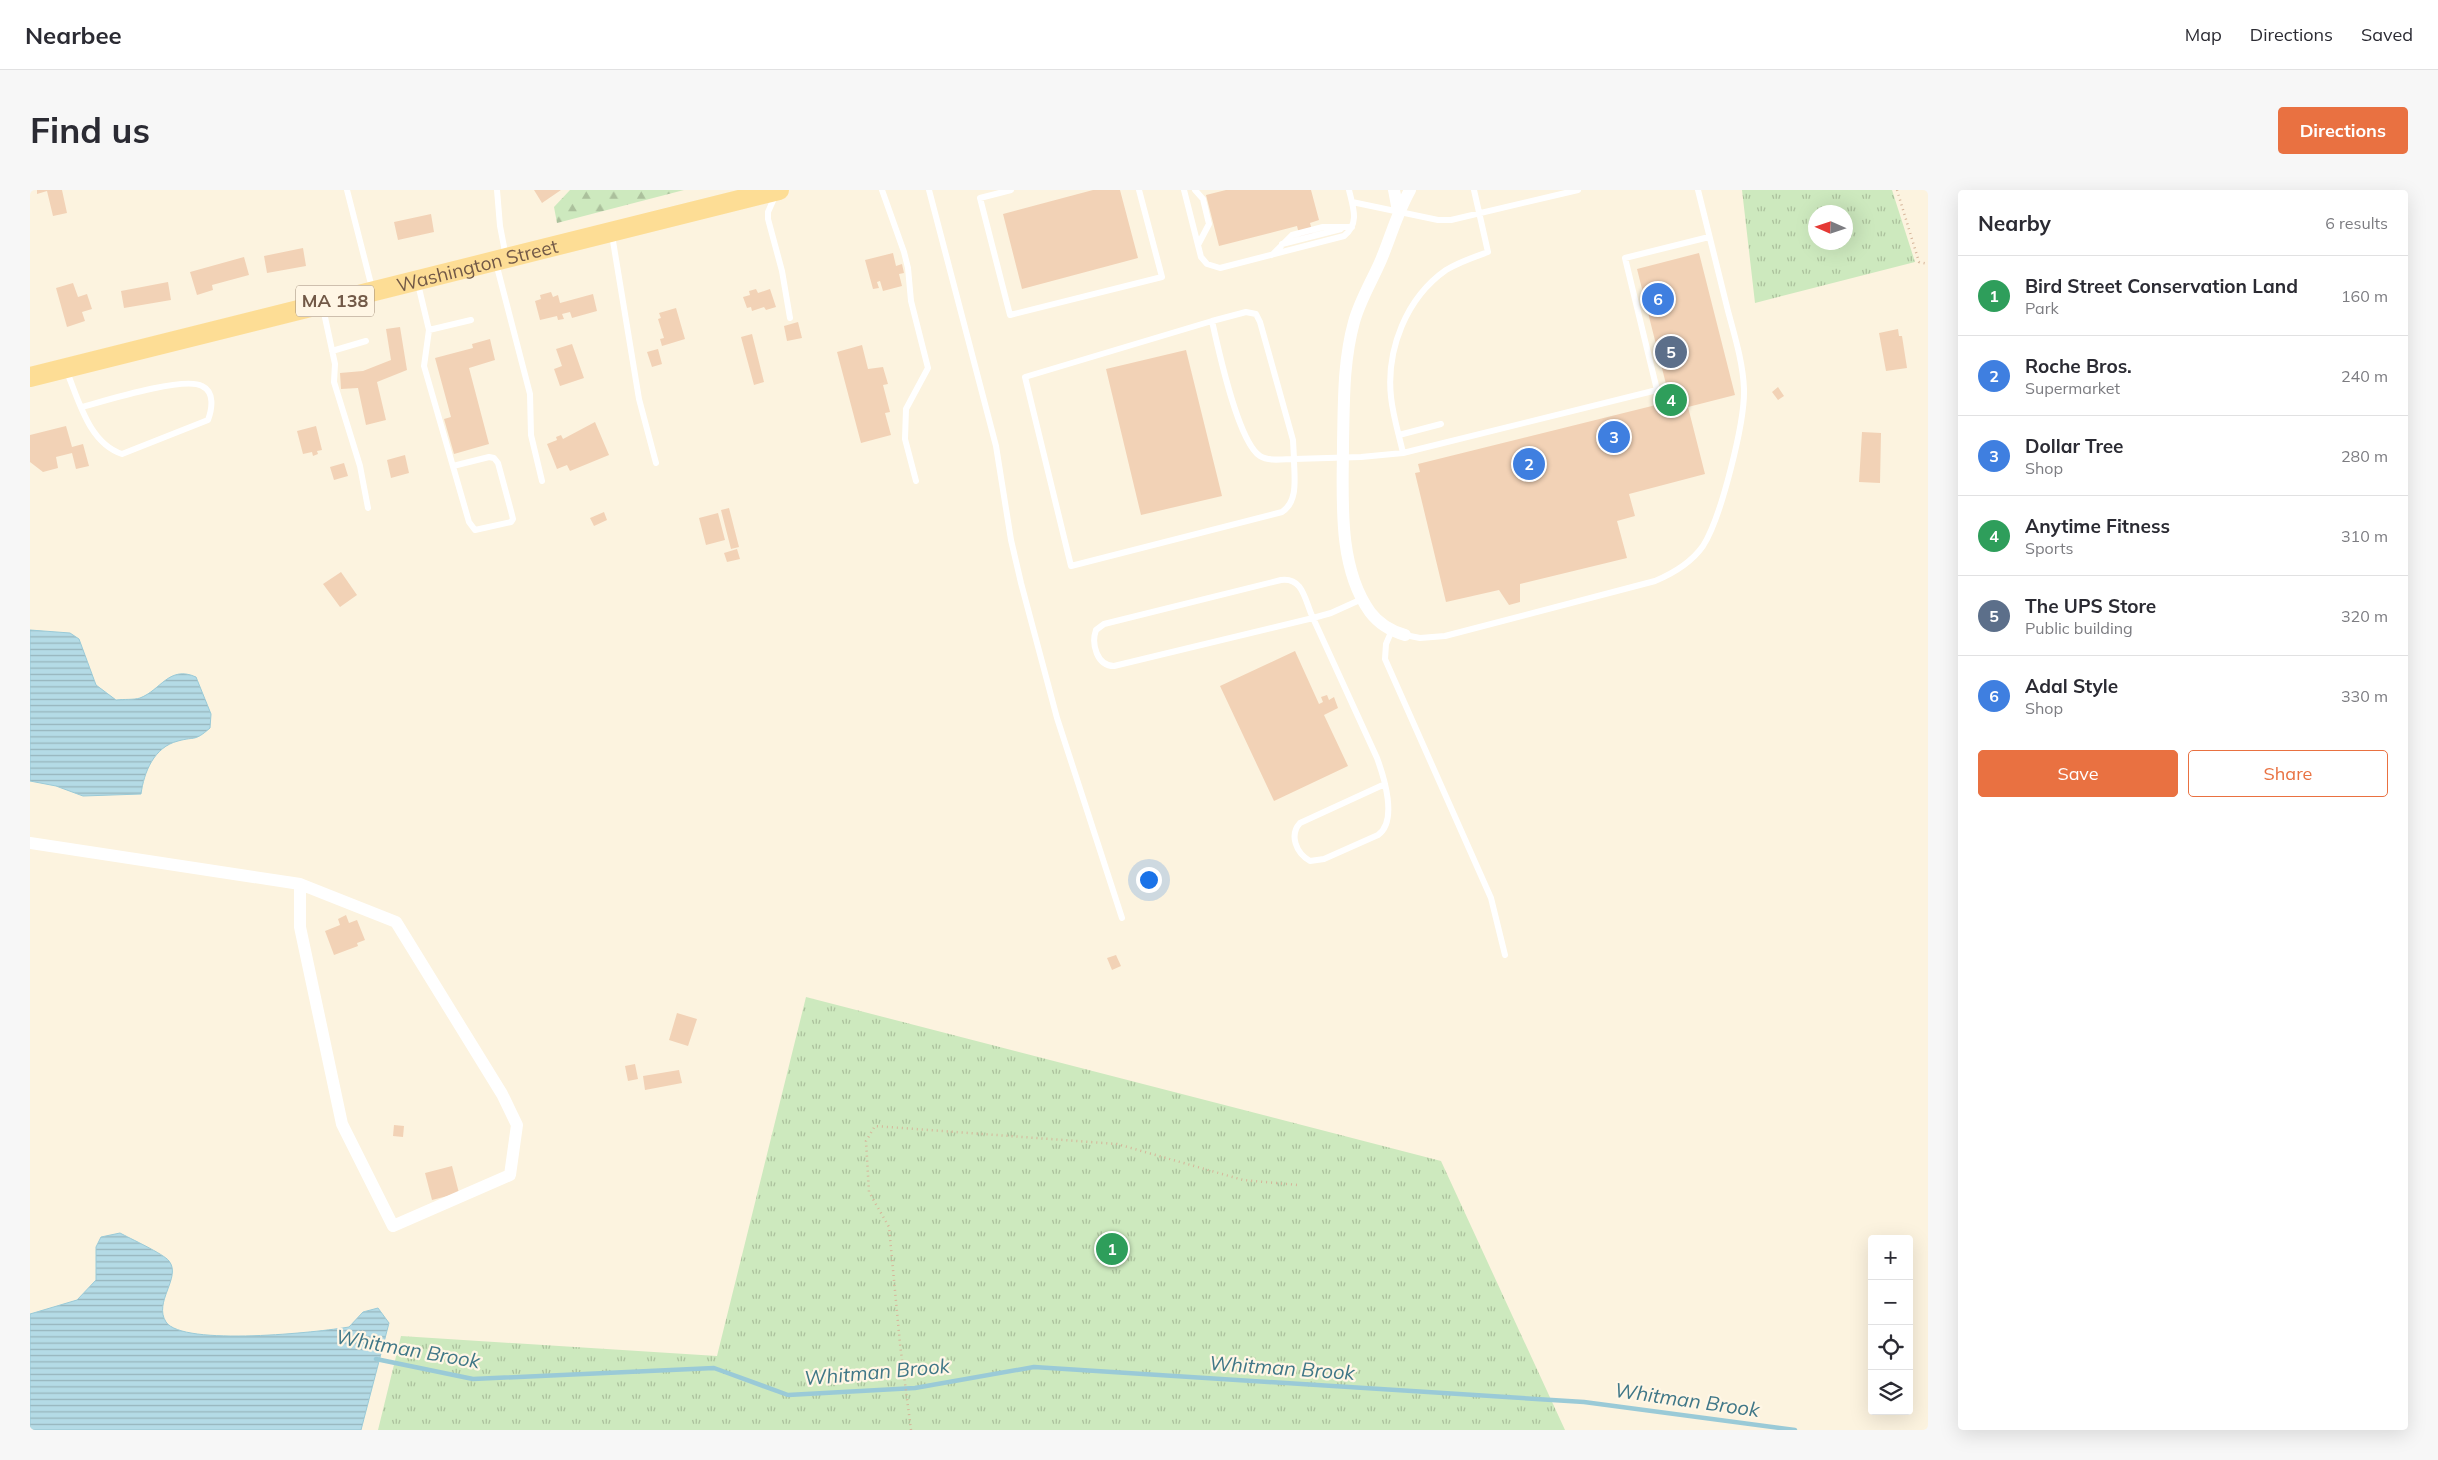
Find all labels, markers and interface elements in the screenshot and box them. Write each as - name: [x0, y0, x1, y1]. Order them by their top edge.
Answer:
- text: Nearbee: [25, 20, 122, 50]
- text: Map: [2185, 23, 2222, 46]
- text: Directions: [2250, 23, 2333, 46]
- text: Saved: [2361, 23, 2413, 46]
- button: Directions: [2278, 107, 2408, 154]
- text: Find us: [30, 108, 150, 152]
- north arrow: [1808, 205, 1853, 250]
- text: Nearby: [1978, 210, 2051, 236]
- text: 6 results: [2325, 213, 2388, 233]
- street label: Washington Street: [394, 234, 561, 297]
- text: Bird Street Conservation Land: [2025, 274, 2298, 298]
- pin: 6: [1642, 280, 1674, 318]
- road number: MA 138: [296, 285, 374, 316]
- text: 1: [1989, 286, 1999, 306]
- text: 160 m: [2341, 286, 2388, 306]
- text: Park: [2025, 298, 2059, 318]
- pin: 5: [1655, 333, 1687, 371]
- text: Roche Bros.: [2025, 354, 2132, 378]
- text: 2: [1989, 366, 1999, 386]
- text: 240 m: [2341, 366, 2388, 386]
- text: Supermarket: [2025, 378, 2120, 398]
- pin: 4: [1655, 381, 1687, 419]
- pin: 3: [1598, 418, 1630, 456]
- text: Dollar Tree: [2025, 434, 2124, 458]
- pin: 2: [1513, 445, 1545, 483]
- text: 3: [1989, 446, 1999, 466]
- text: 280 m: [2341, 446, 2388, 466]
- text: Shop: [2025, 458, 2063, 478]
- text: Anytime Fitness: [2025, 514, 2170, 538]
- text: 4: [1989, 526, 1999, 546]
- text: 310 m: [2341, 526, 2388, 546]
- text: Sports: [2025, 538, 2073, 558]
- text: The UPS Store: [2025, 594, 2156, 618]
- text: 5: [1989, 606, 1999, 626]
- text: 320 m: [2341, 606, 2388, 626]
- text: Public building: [2025, 618, 2133, 638]
- text: Adal Style: [2025, 674, 2118, 698]
- text: 6: [1989, 686, 1999, 706]
- text: 330 m: [2341, 686, 2388, 706]
- text: Shop: [2025, 698, 2063, 718]
- button: Save: [1978, 750, 2178, 797]
- button: Share: [2188, 750, 2388, 797]
- your location: [1136, 867, 1162, 893]
- pin: 1: [1096, 1230, 1128, 1268]
- map controls: [1868, 1235, 1913, 1415]
- button: +: [1868, 1235, 1913, 1280]
- button: −: [1868, 1280, 1913, 1325]
- water label: Whitman Brook: [334, 1324, 483, 1374]
- button: locate: [1868, 1325, 1913, 1370]
- water label: Whitman Brook: [1208, 1350, 1356, 1385]
- water label: Whitman Brook: [803, 1353, 952, 1390]
- button: layers: [1868, 1370, 1913, 1415]
- water label: Whitman Brook: [1613, 1377, 1762, 1422]

